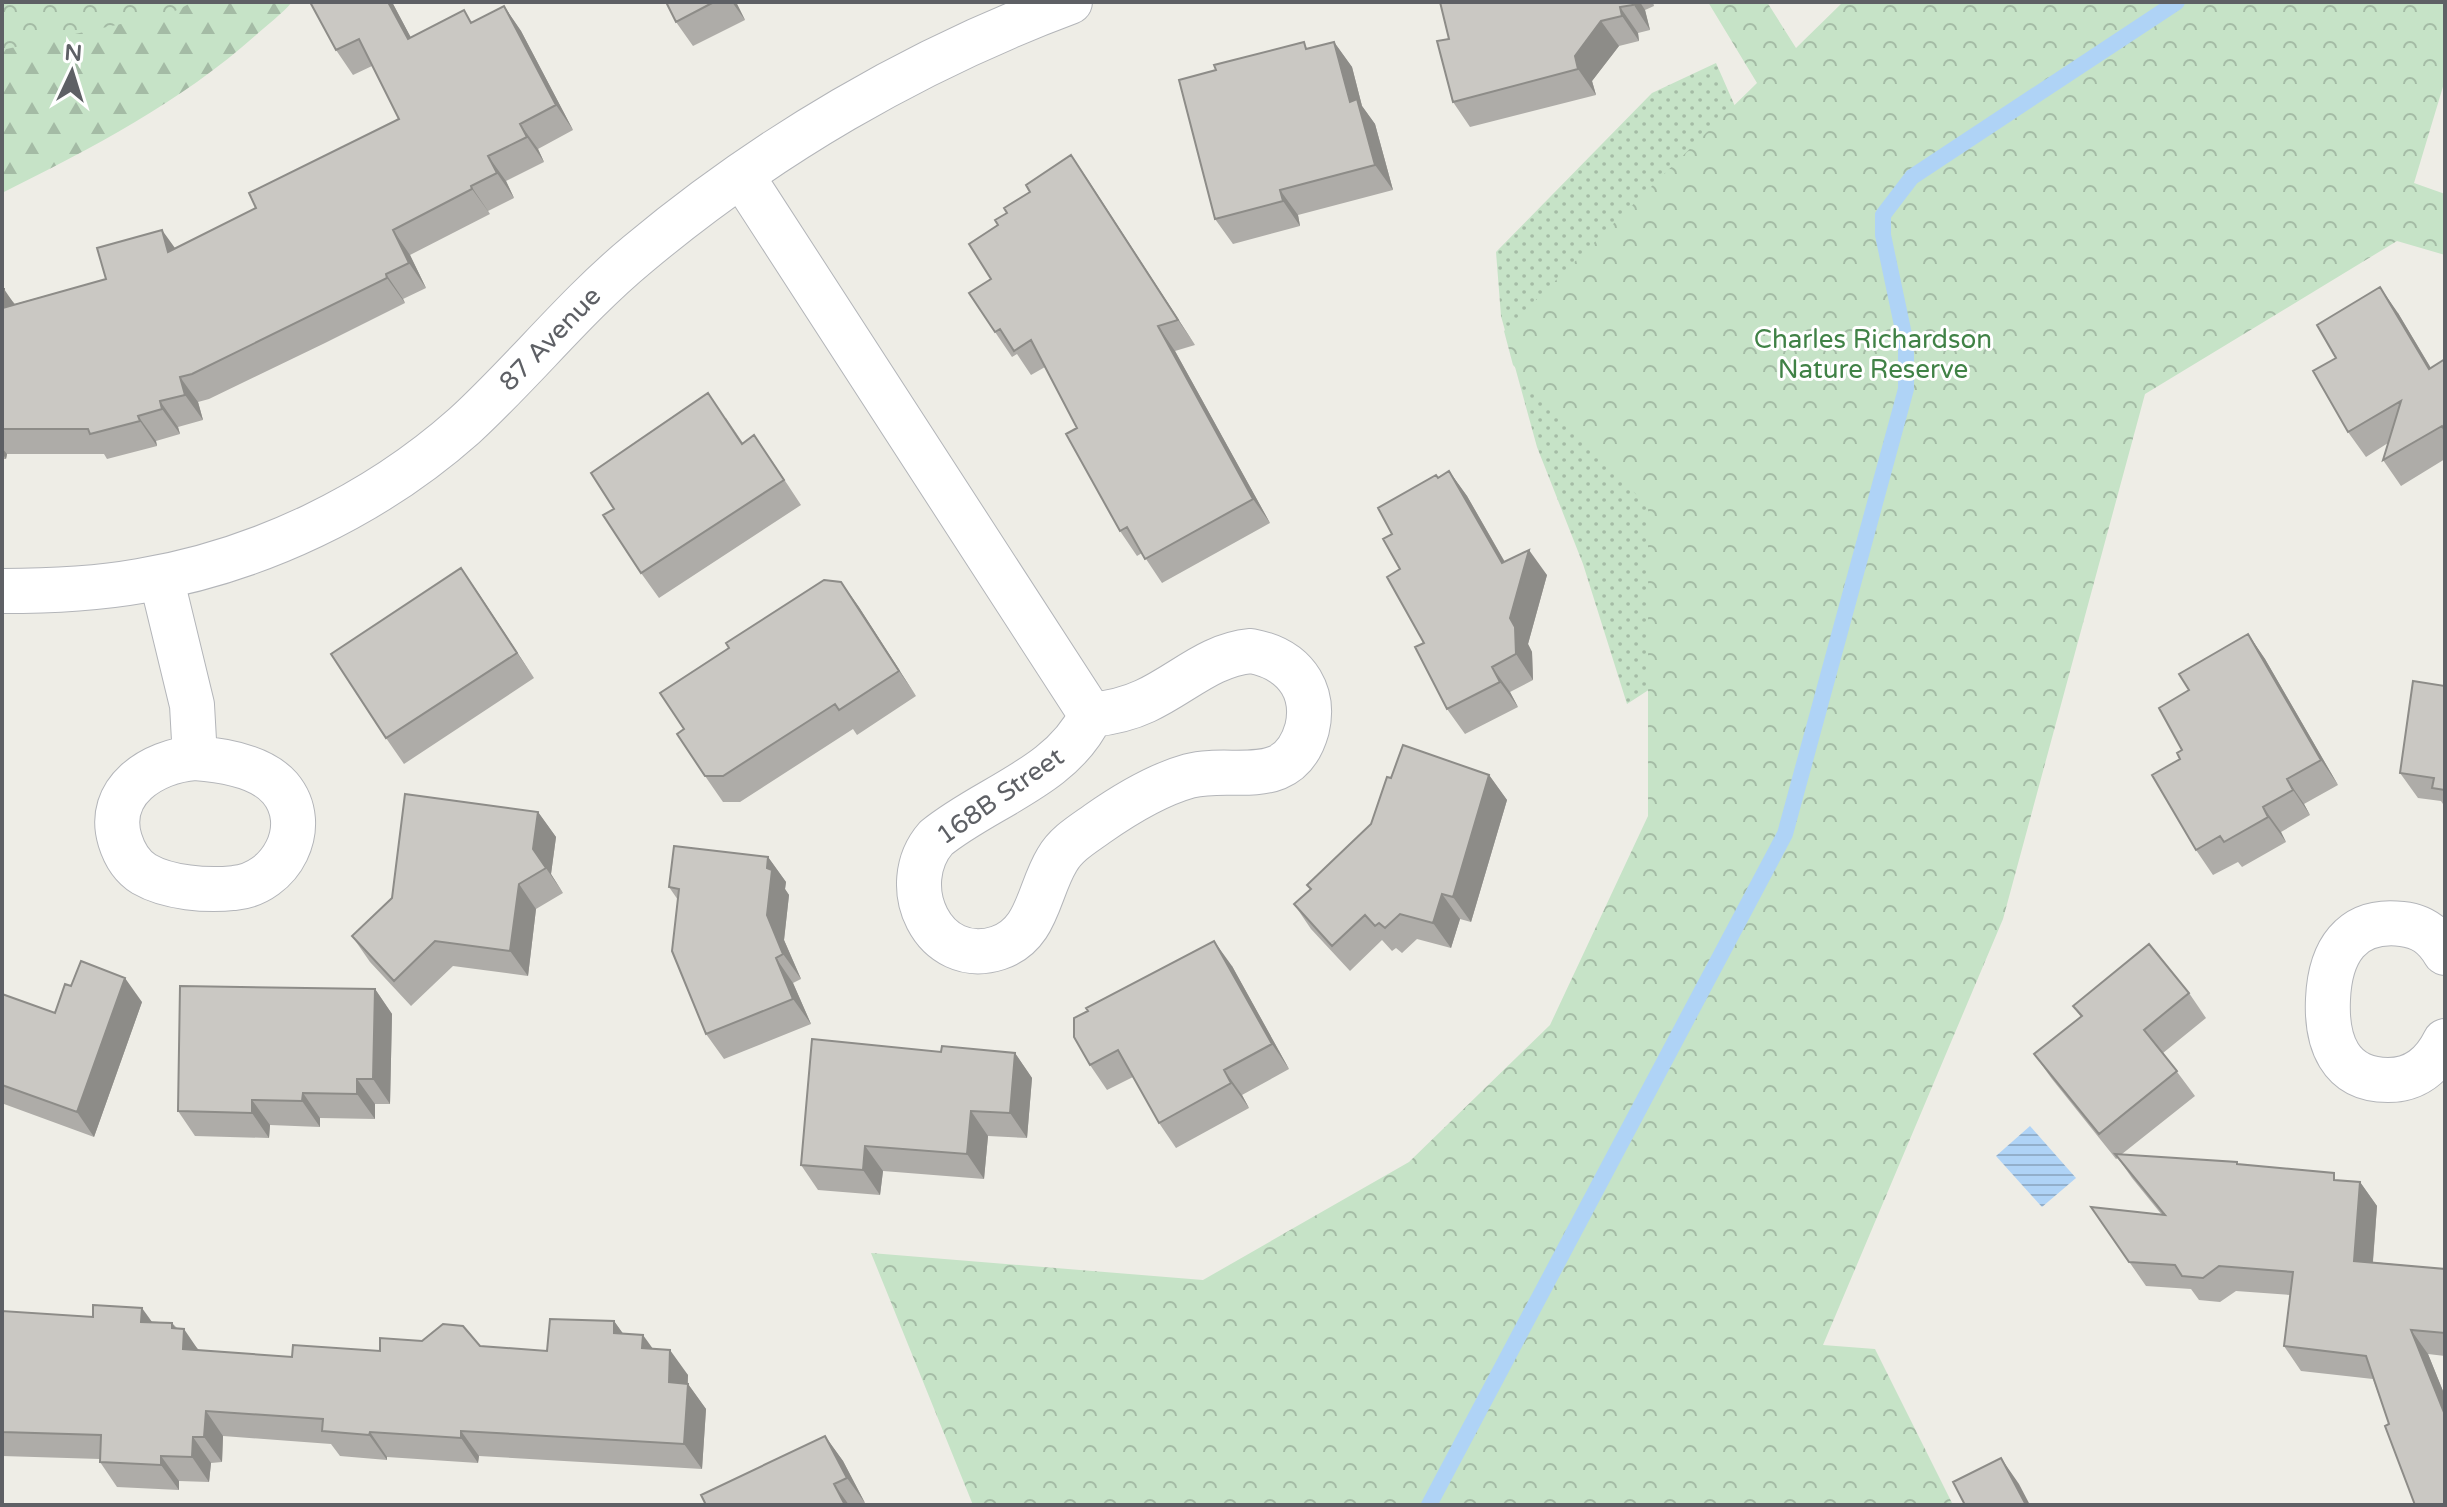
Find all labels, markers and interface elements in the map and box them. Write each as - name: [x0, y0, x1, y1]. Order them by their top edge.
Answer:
- north arrow: [32, 32, 112, 112]
- text: N: [64, 39, 83, 67]
- street label: 87 Avenue: [493, 281, 607, 397]
- park label: Charles Richardson Nature Reserve: [1754, 324, 1992, 385]
- street label: 168B Street: [930, 741, 1070, 851]

